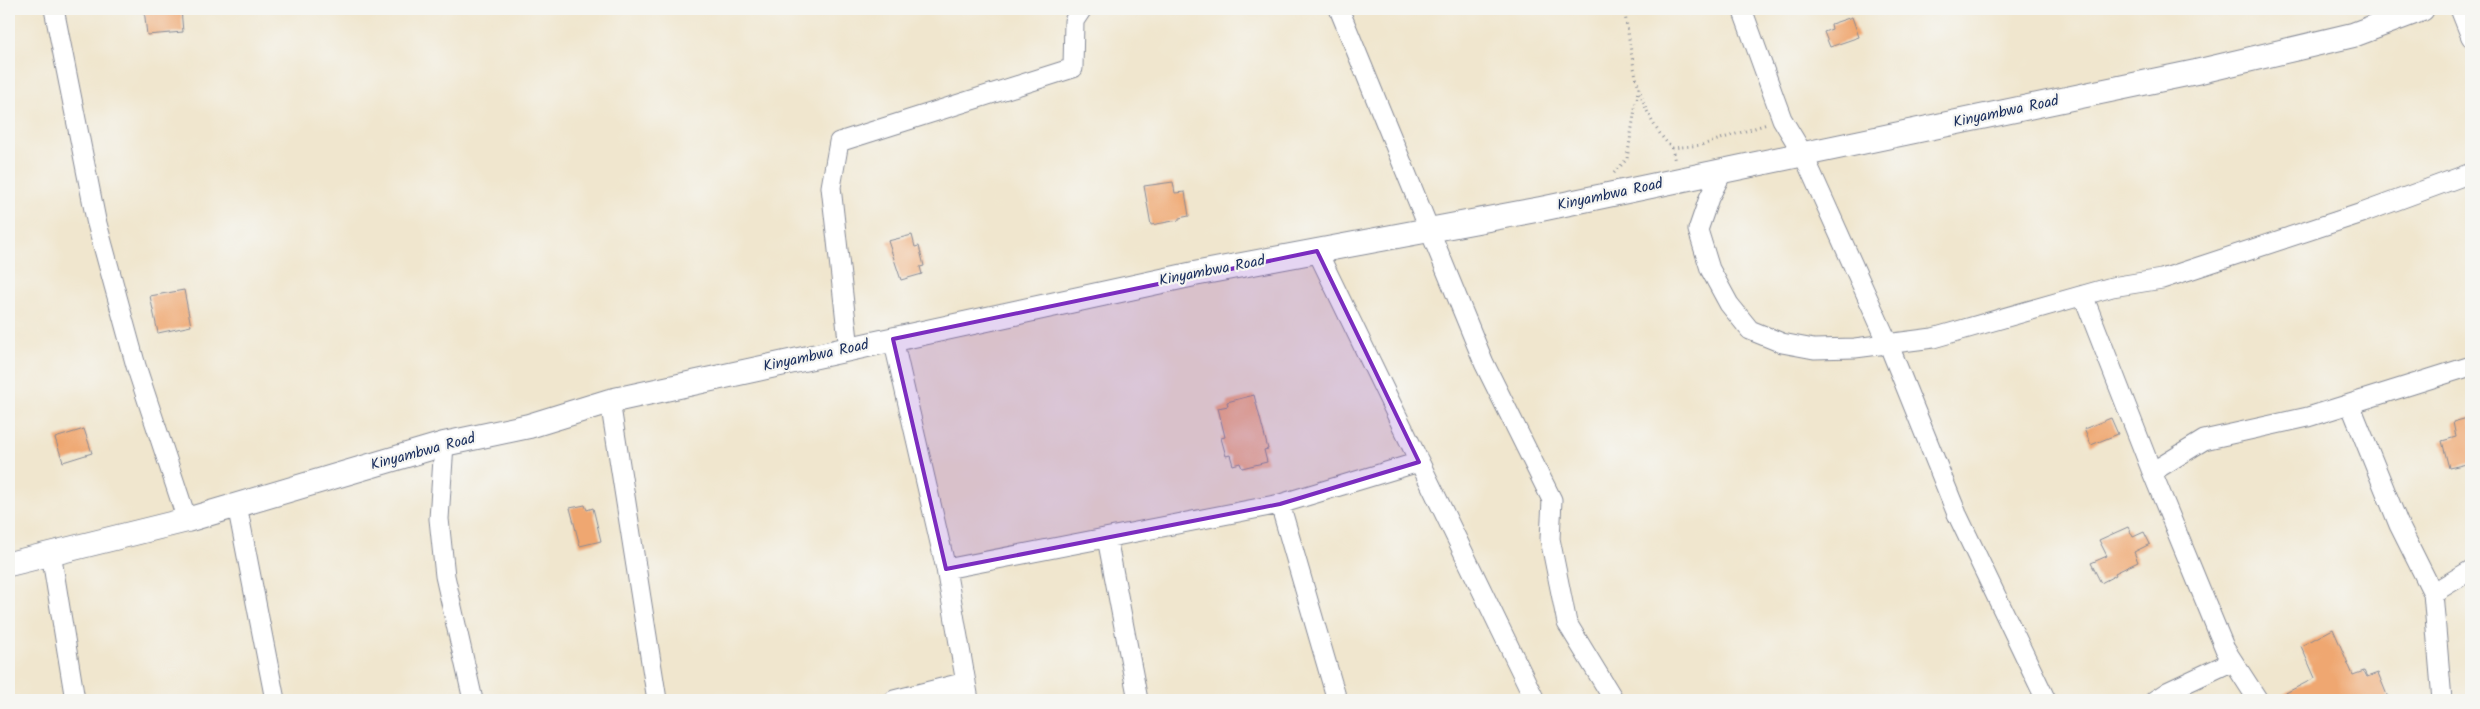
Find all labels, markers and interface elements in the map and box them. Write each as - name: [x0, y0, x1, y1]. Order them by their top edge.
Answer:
- street label: Kinyambwa Road: [1951, 89, 2062, 135]
- street label: Kinyambwa Road: [1555, 172, 1666, 218]
- street label: Kinyambwa Road: [1157, 249, 1268, 293]
- street label: Kinyambwa Road: [761, 333, 872, 379]
- street label: Kinyambwa Road: [368, 426, 479, 478]

